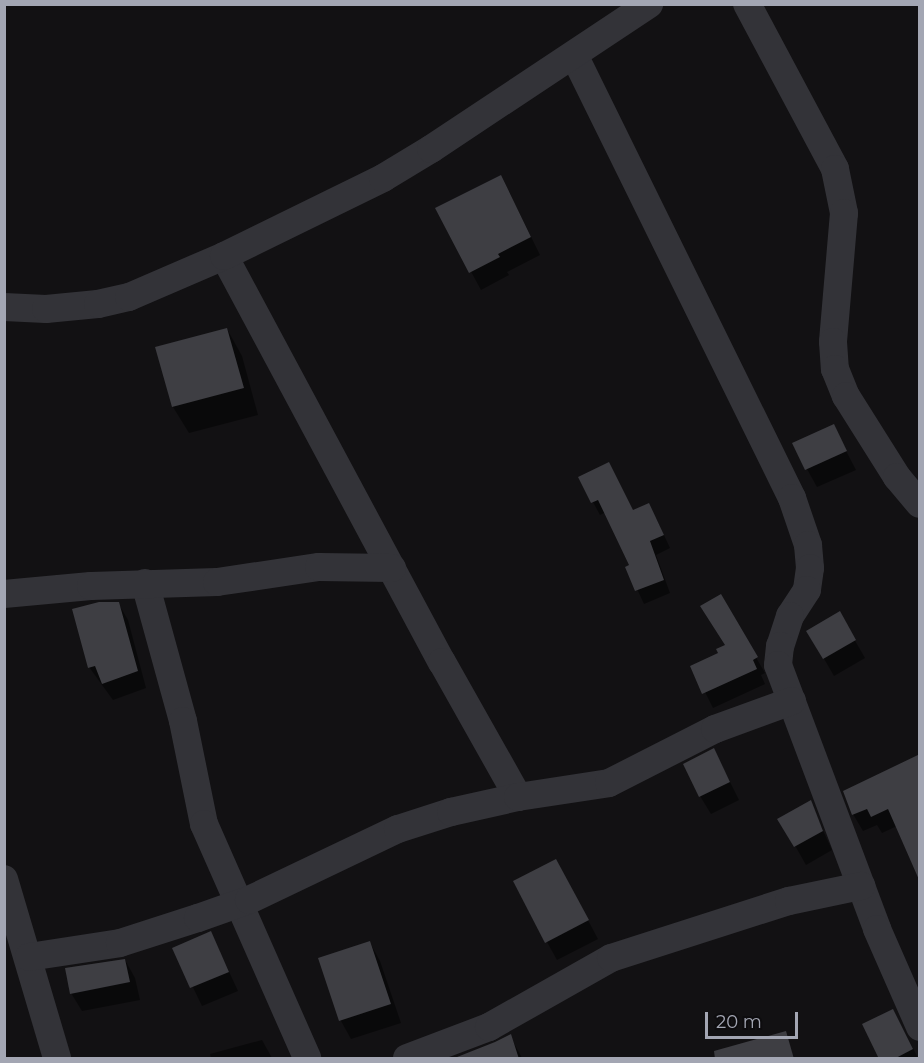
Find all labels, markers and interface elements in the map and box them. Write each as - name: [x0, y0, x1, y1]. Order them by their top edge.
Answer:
- scale bar: [708, 1000, 801, 1038]
- text: 20 m: [716, 1011, 762, 1033]

